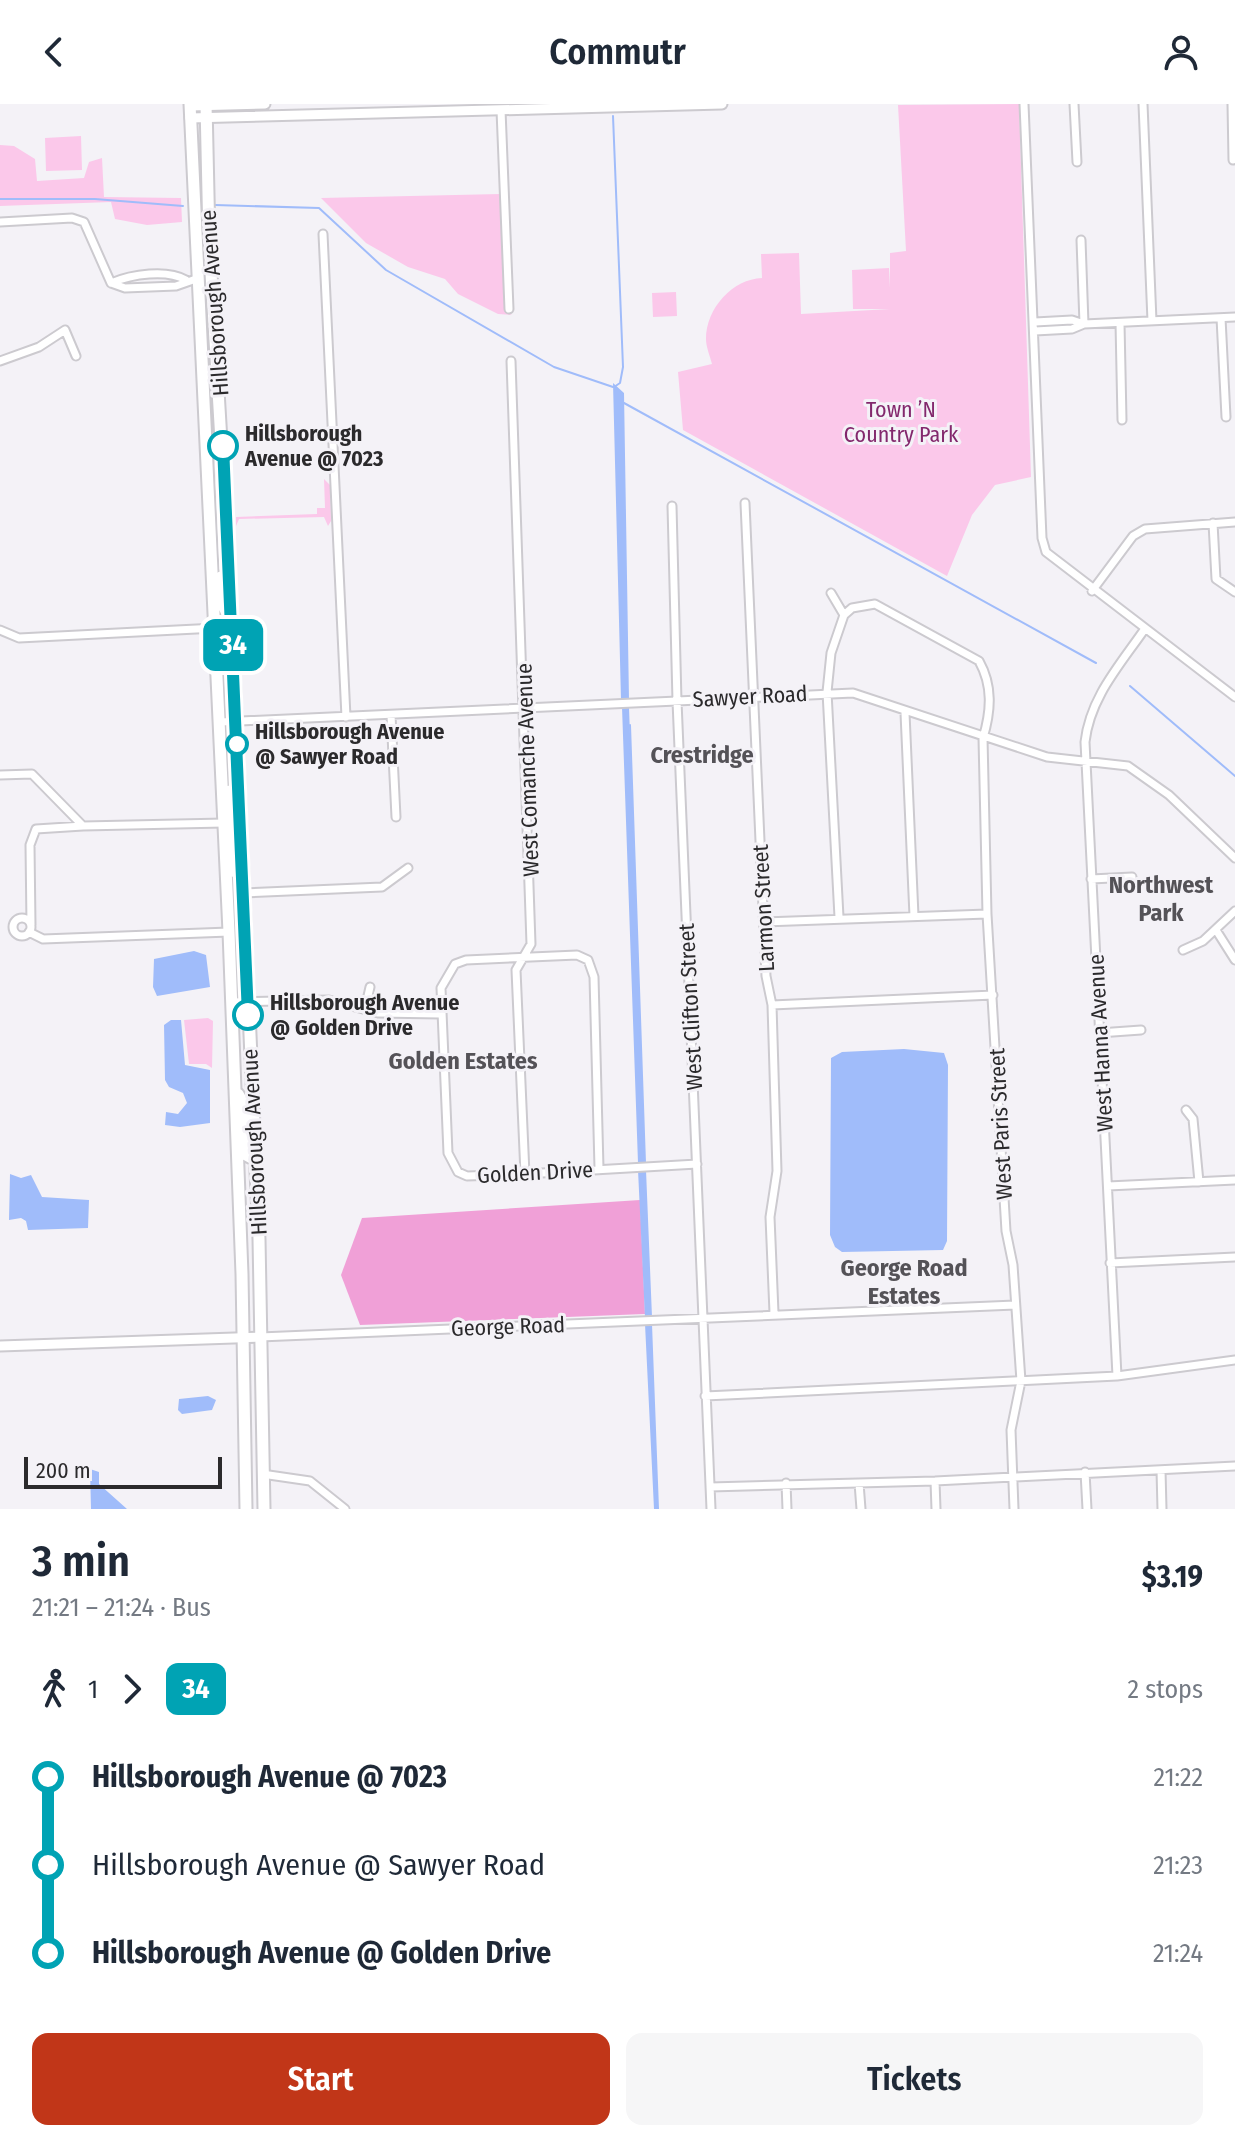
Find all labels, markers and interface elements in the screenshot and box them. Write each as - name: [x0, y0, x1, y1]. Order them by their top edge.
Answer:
- icon: back: [32, 30, 76, 74]
- text: Commutr: [549, 30, 686, 74]
- icon: person: [1159, 30, 1203, 74]
- street label: Hillsborough Avenue: [195, 209, 234, 397]
- park label: Town ’N Country Park: [844, 396, 959, 448]
- place label: Hillsborough Avenue @ 7023: [244, 420, 383, 472]
- marker: Hillsborough Avenue @ 7023: [208, 431, 238, 461]
- line badge: 34: [197, 619, 269, 671]
- text: 34: [219, 628, 247, 661]
- street label: West Comanche Avenue: [510, 663, 545, 877]
- street label: Sawyer Road: [692, 680, 808, 713]
- place label: Hillsborough Avenue @ Sawyer Road: [255, 718, 444, 770]
- marker: Hillsborough Avenue @ Sawyer Road: [226, 733, 248, 755]
- district label: Crestridge: [650, 741, 754, 769]
- street label: Larmon Street: [747, 843, 780, 972]
- district label: Northwest Park: [1109, 871, 1214, 927]
- street label: West Clifton Street: [673, 922, 708, 1091]
- street label: West Hanna Avenue: [1082, 953, 1119, 1133]
- place label: Hillsborough Avenue @ Golden Drive: [270, 989, 459, 1041]
- marker: Hillsborough Avenue @ Golden Drive: [233, 1000, 263, 1030]
- district label: Golden Estates: [389, 1047, 538, 1075]
- street label: West Paris Street: [983, 1047, 1018, 1201]
- street label: Hillsborough Avenue: [236, 1048, 273, 1236]
- street label: Golden Drive: [476, 1156, 594, 1189]
- district label: George Road Estates: [840, 1254, 968, 1310]
- street label: George Road: [451, 1311, 565, 1342]
- scale bar: [24, 1453, 222, 1489]
- text: 200 m: [36, 1457, 91, 1484]
- text: 3 min: [32, 1535, 130, 1588]
- text: $3.19: [1142, 1559, 1203, 1595]
- text: 21:21 – 21:24 · Bus: [32, 1592, 211, 1623]
- icon: walk: [32, 1667, 76, 1711]
- icon: forward: [110, 1667, 154, 1711]
- text: 34: [182, 1672, 210, 1705]
- text: 1: [88, 1674, 98, 1705]
- text: 2 stops: [1128, 1674, 1203, 1705]
- text: Hillsborough Avenue @ 7023: [92, 1759, 447, 1795]
- text: 21:22: [1154, 1762, 1203, 1793]
- text: Hillsborough Avenue @ Sawyer Road: [92, 1847, 545, 1883]
- text: 21:23: [1153, 1850, 1203, 1881]
- text: Hillsborough Avenue @ Golden Drive: [92, 1935, 551, 1971]
- text: 21:24: [1153, 1938, 1203, 1969]
- button: Start: [32, 2033, 610, 2125]
- button: Tickets: [626, 2033, 1203, 2125]

